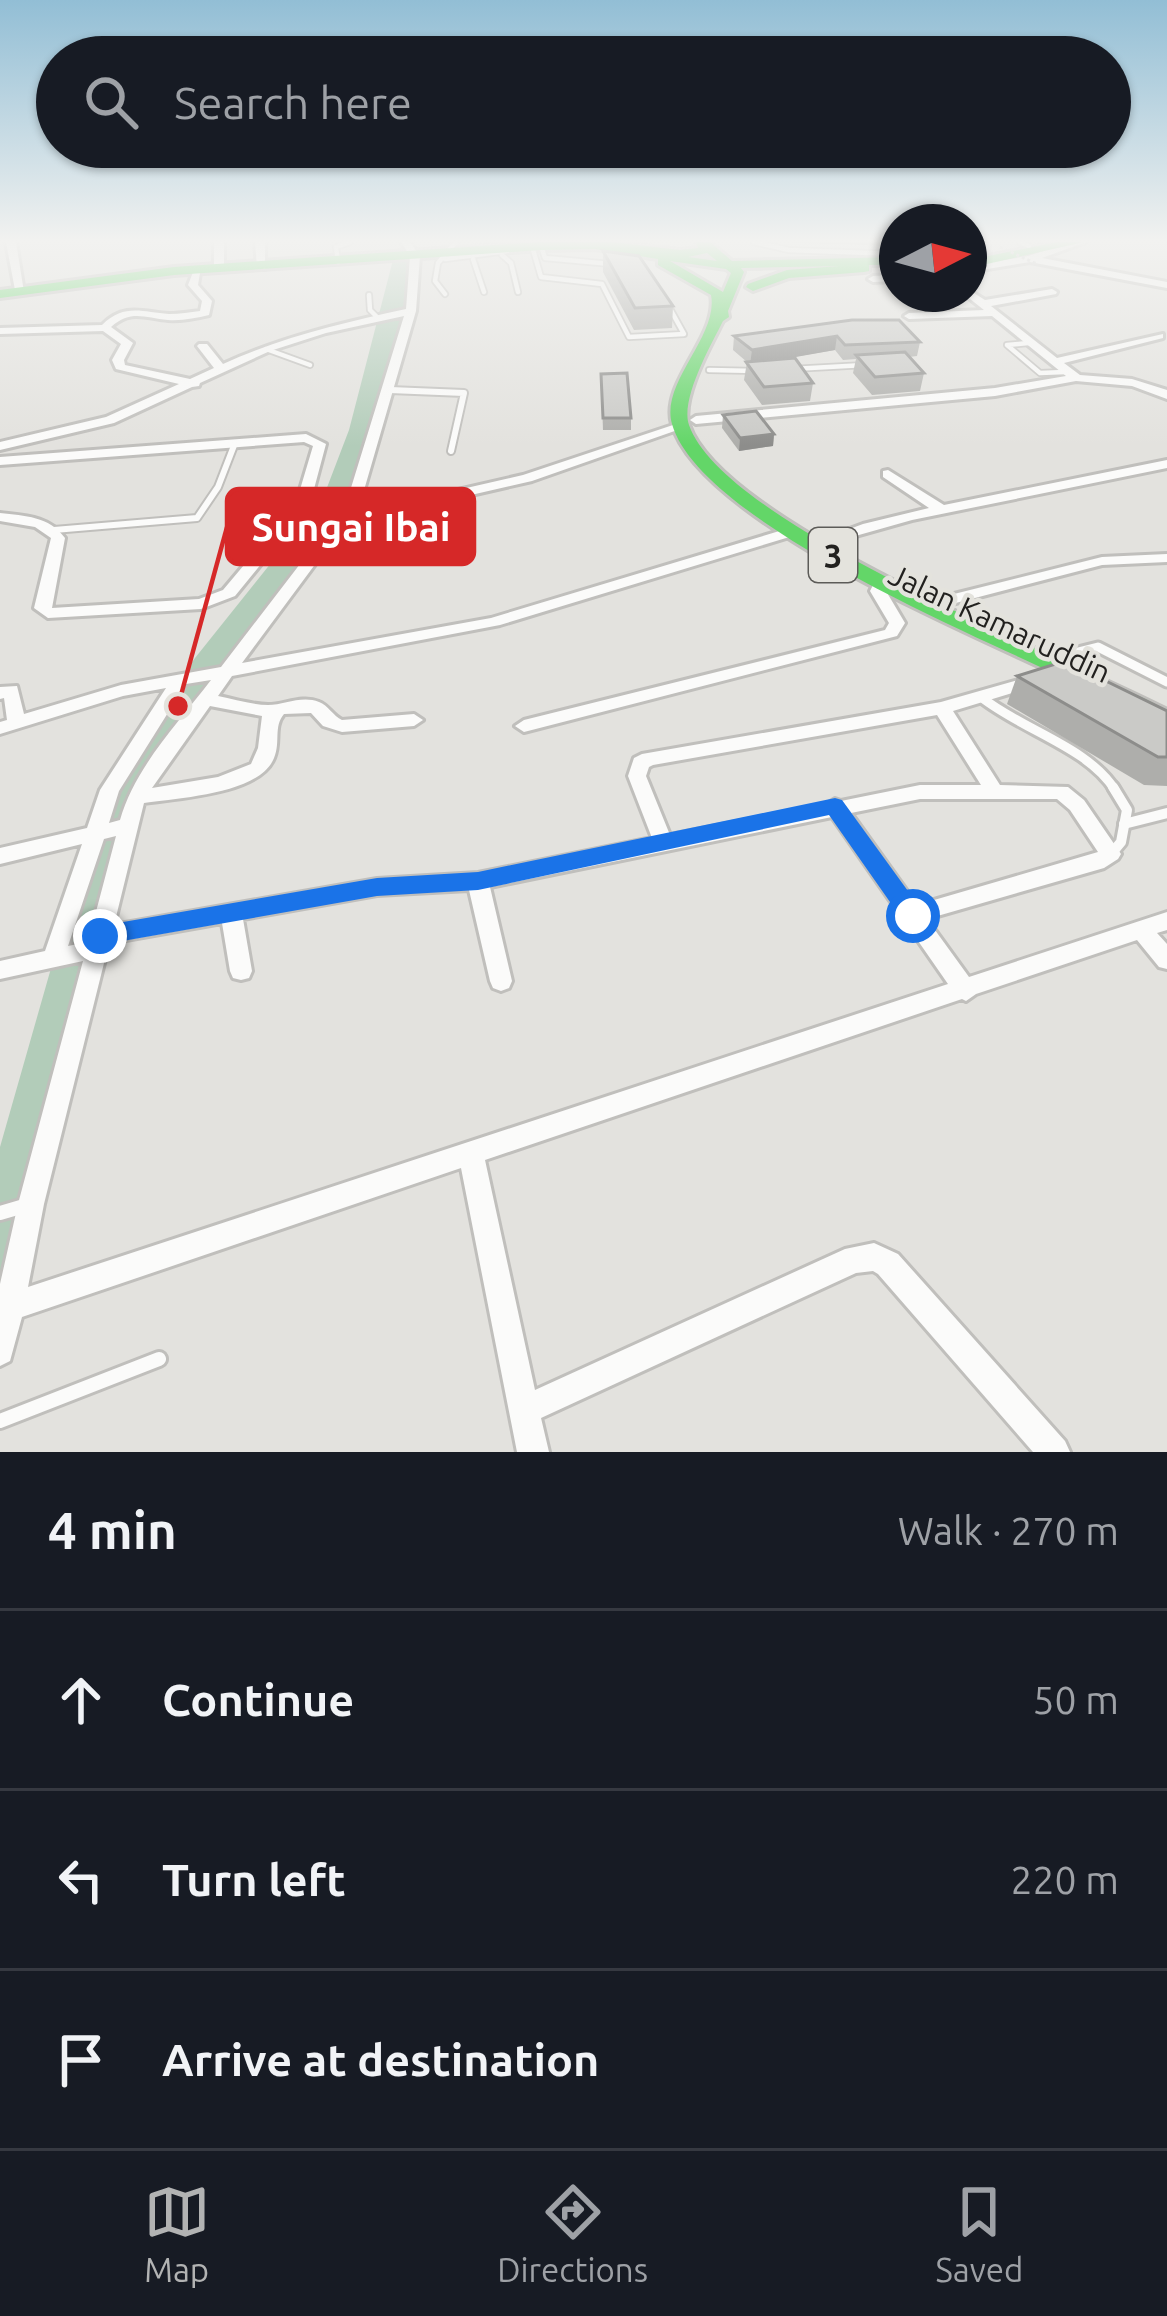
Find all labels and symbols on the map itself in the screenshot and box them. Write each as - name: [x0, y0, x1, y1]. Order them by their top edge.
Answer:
- north arrow: [879, 204, 987, 312]
- callout: Sungai Ibai: [227, 489, 474, 564]
- text: Sungai Ibai: [251, 505, 451, 548]
- road number: 3: [809, 528, 857, 582]
- street label: Jalan Kamaruddin: [884, 557, 1116, 689]
- route start: [886, 889, 940, 943]
- route end: [73, 909, 127, 963]

